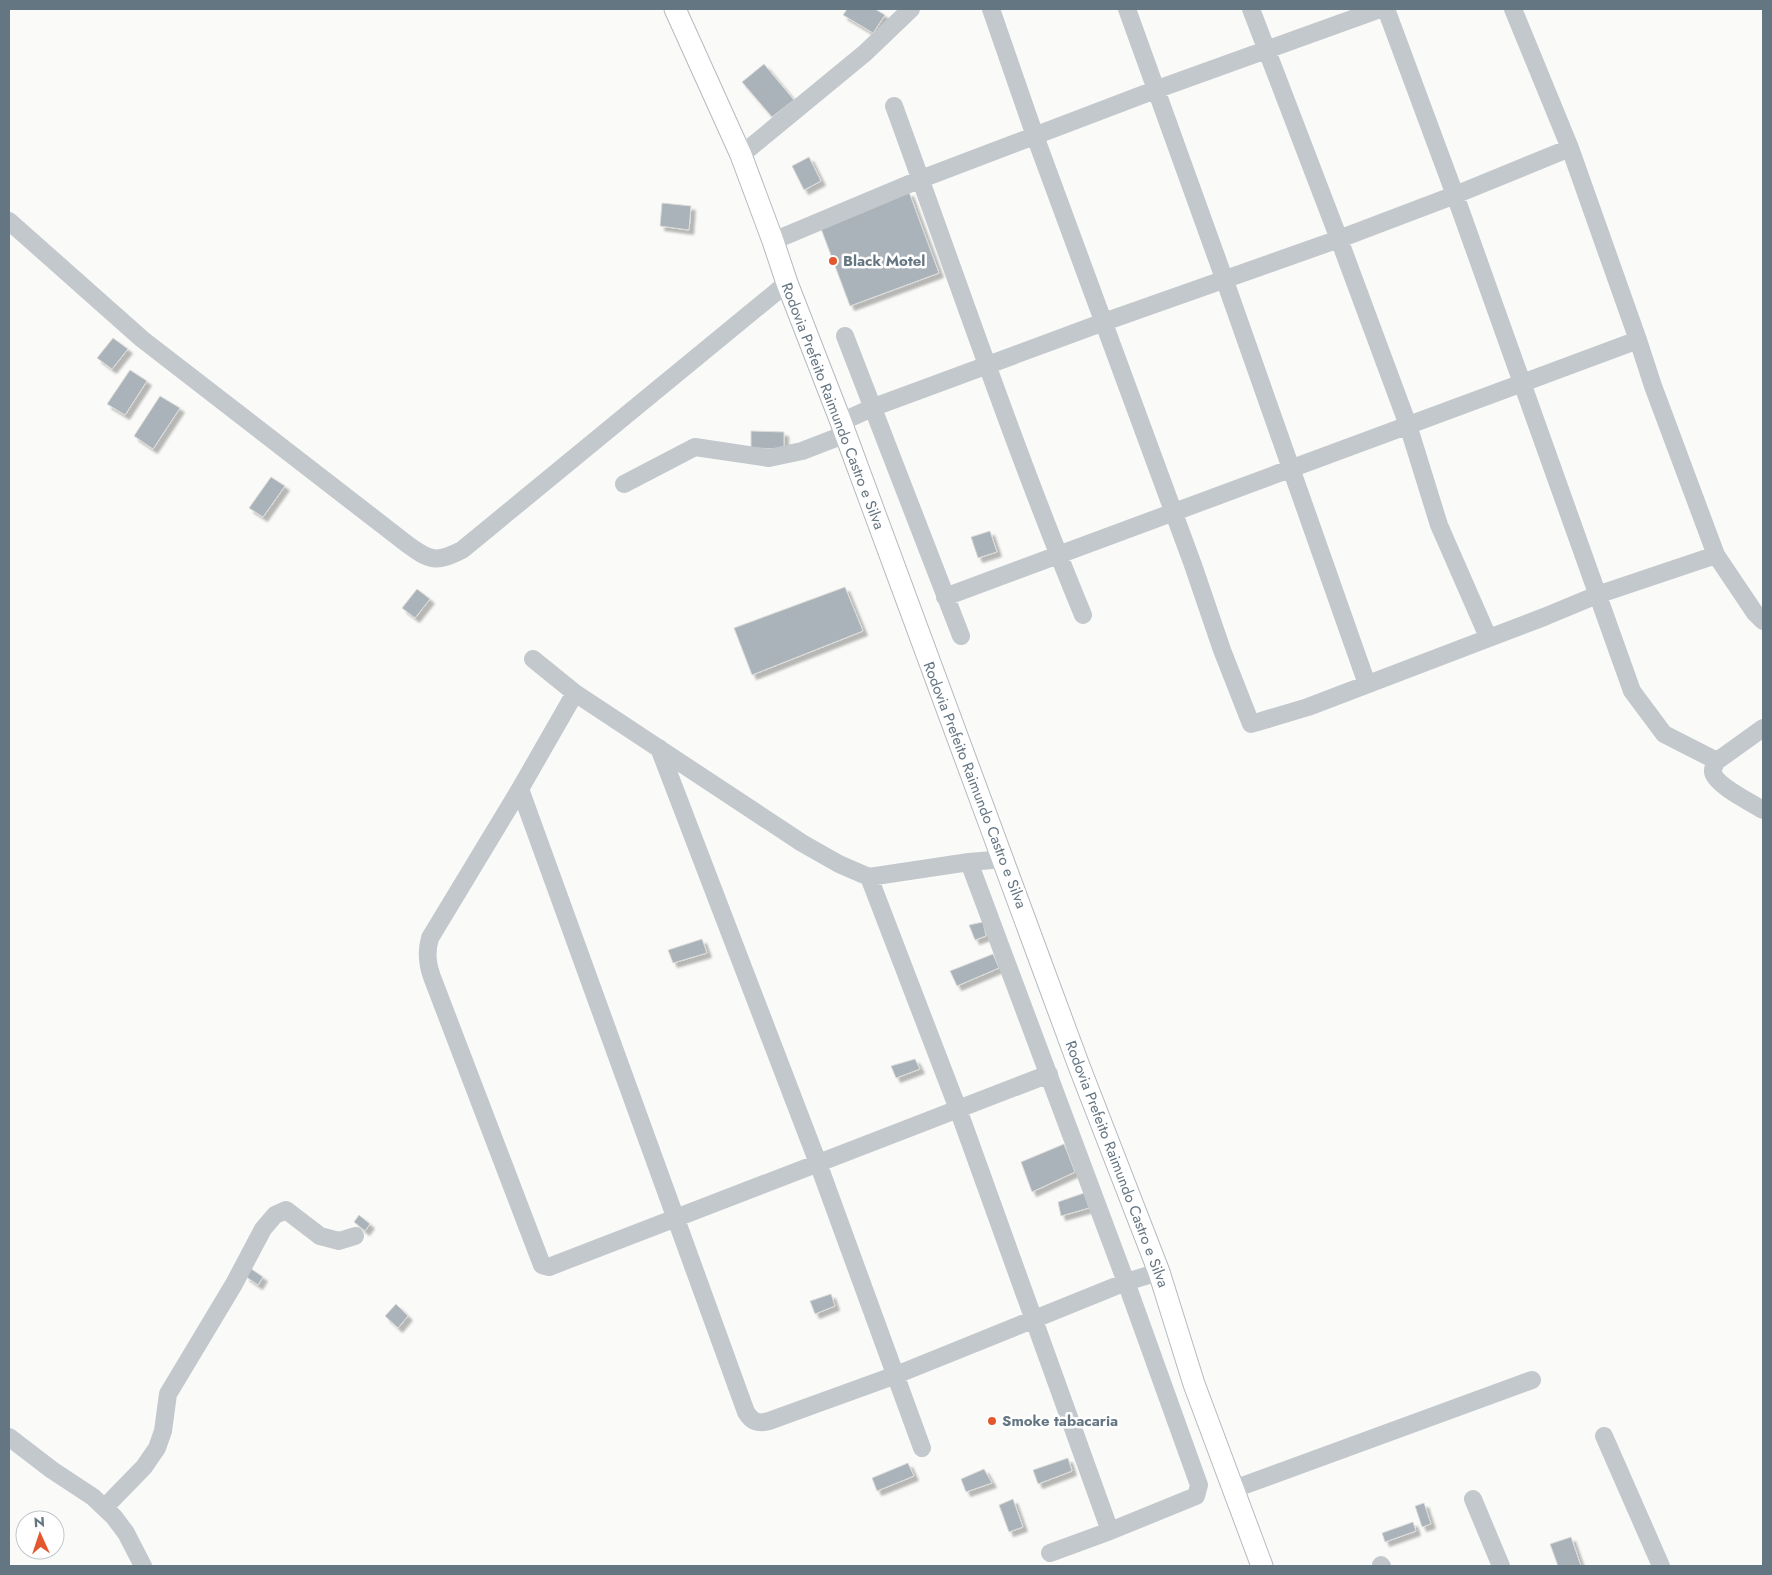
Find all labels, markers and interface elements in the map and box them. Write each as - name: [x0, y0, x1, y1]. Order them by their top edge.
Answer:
- place label: Black Motel: [843, 250, 925, 272]
- marker: Black Motel: [827, 255, 839, 267]
- street label: Rodovia Prefeito Raimundo Castro e Silva: [776, 279, 890, 533]
- street label: Rodovia Prefeito Raimundo Castro e Silva: [918, 658, 1032, 912]
- street label: Rodovia Prefeito Raimundo Castro e Silva: [1060, 1037, 1174, 1291]
- place label: Smoke tabacaria: [1002, 1410, 1118, 1432]
- marker: Smoke tabacaria: [986, 1415, 998, 1427]
- north arrow: [15, 1510, 65, 1560]
- text: N: [33, 1512, 45, 1532]

